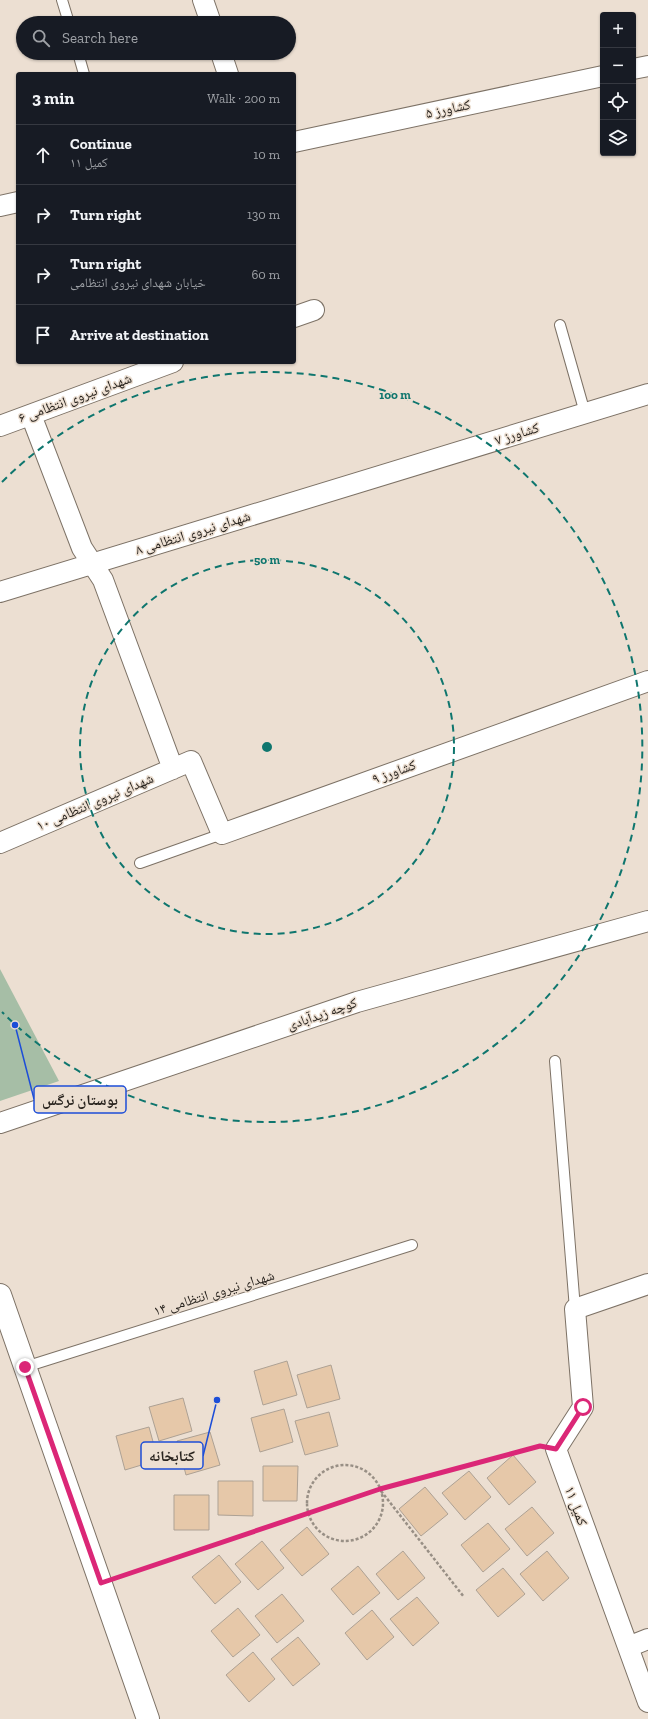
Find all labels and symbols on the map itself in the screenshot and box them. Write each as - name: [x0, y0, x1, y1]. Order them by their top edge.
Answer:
- street label: کشاورز ۵: [424, 96, 472, 122]
- street label: شهدای نیروی انتظامی ۶: [16, 370, 134, 426]
- text: 100 m: [379, 388, 411, 402]
- street label: کشاورز ۷: [493, 419, 541, 449]
- street label: شهدای نیروی انتظامی ۸: [133, 507, 253, 559]
- text: 50 m: [254, 553, 280, 567]
- centre of rings: [260, 740, 274, 754]
- street label: کشاورز ۹: [370, 756, 418, 788]
- street label: شهدای نیروی انتظامی ۱۰: [34, 770, 156, 834]
- street label: کوچه زیدآبادی: [285, 994, 359, 1034]
- callout: بوستان نرگس: [34, 1086, 126, 1113]
- text: بوستان نرگس: [42, 1091, 118, 1109]
- street label: شهدای نیروی انتظامی ۱۴: [151, 1267, 277, 1319]
- route end: [16, 1358, 34, 1376]
- route start: [574, 1398, 592, 1416]
- callout: کتابخانه: [141, 1442, 203, 1469]
- text: کتابخانه: [149, 1447, 195, 1465]
- street label: کمیل ۱۱: [561, 1484, 591, 1528]

